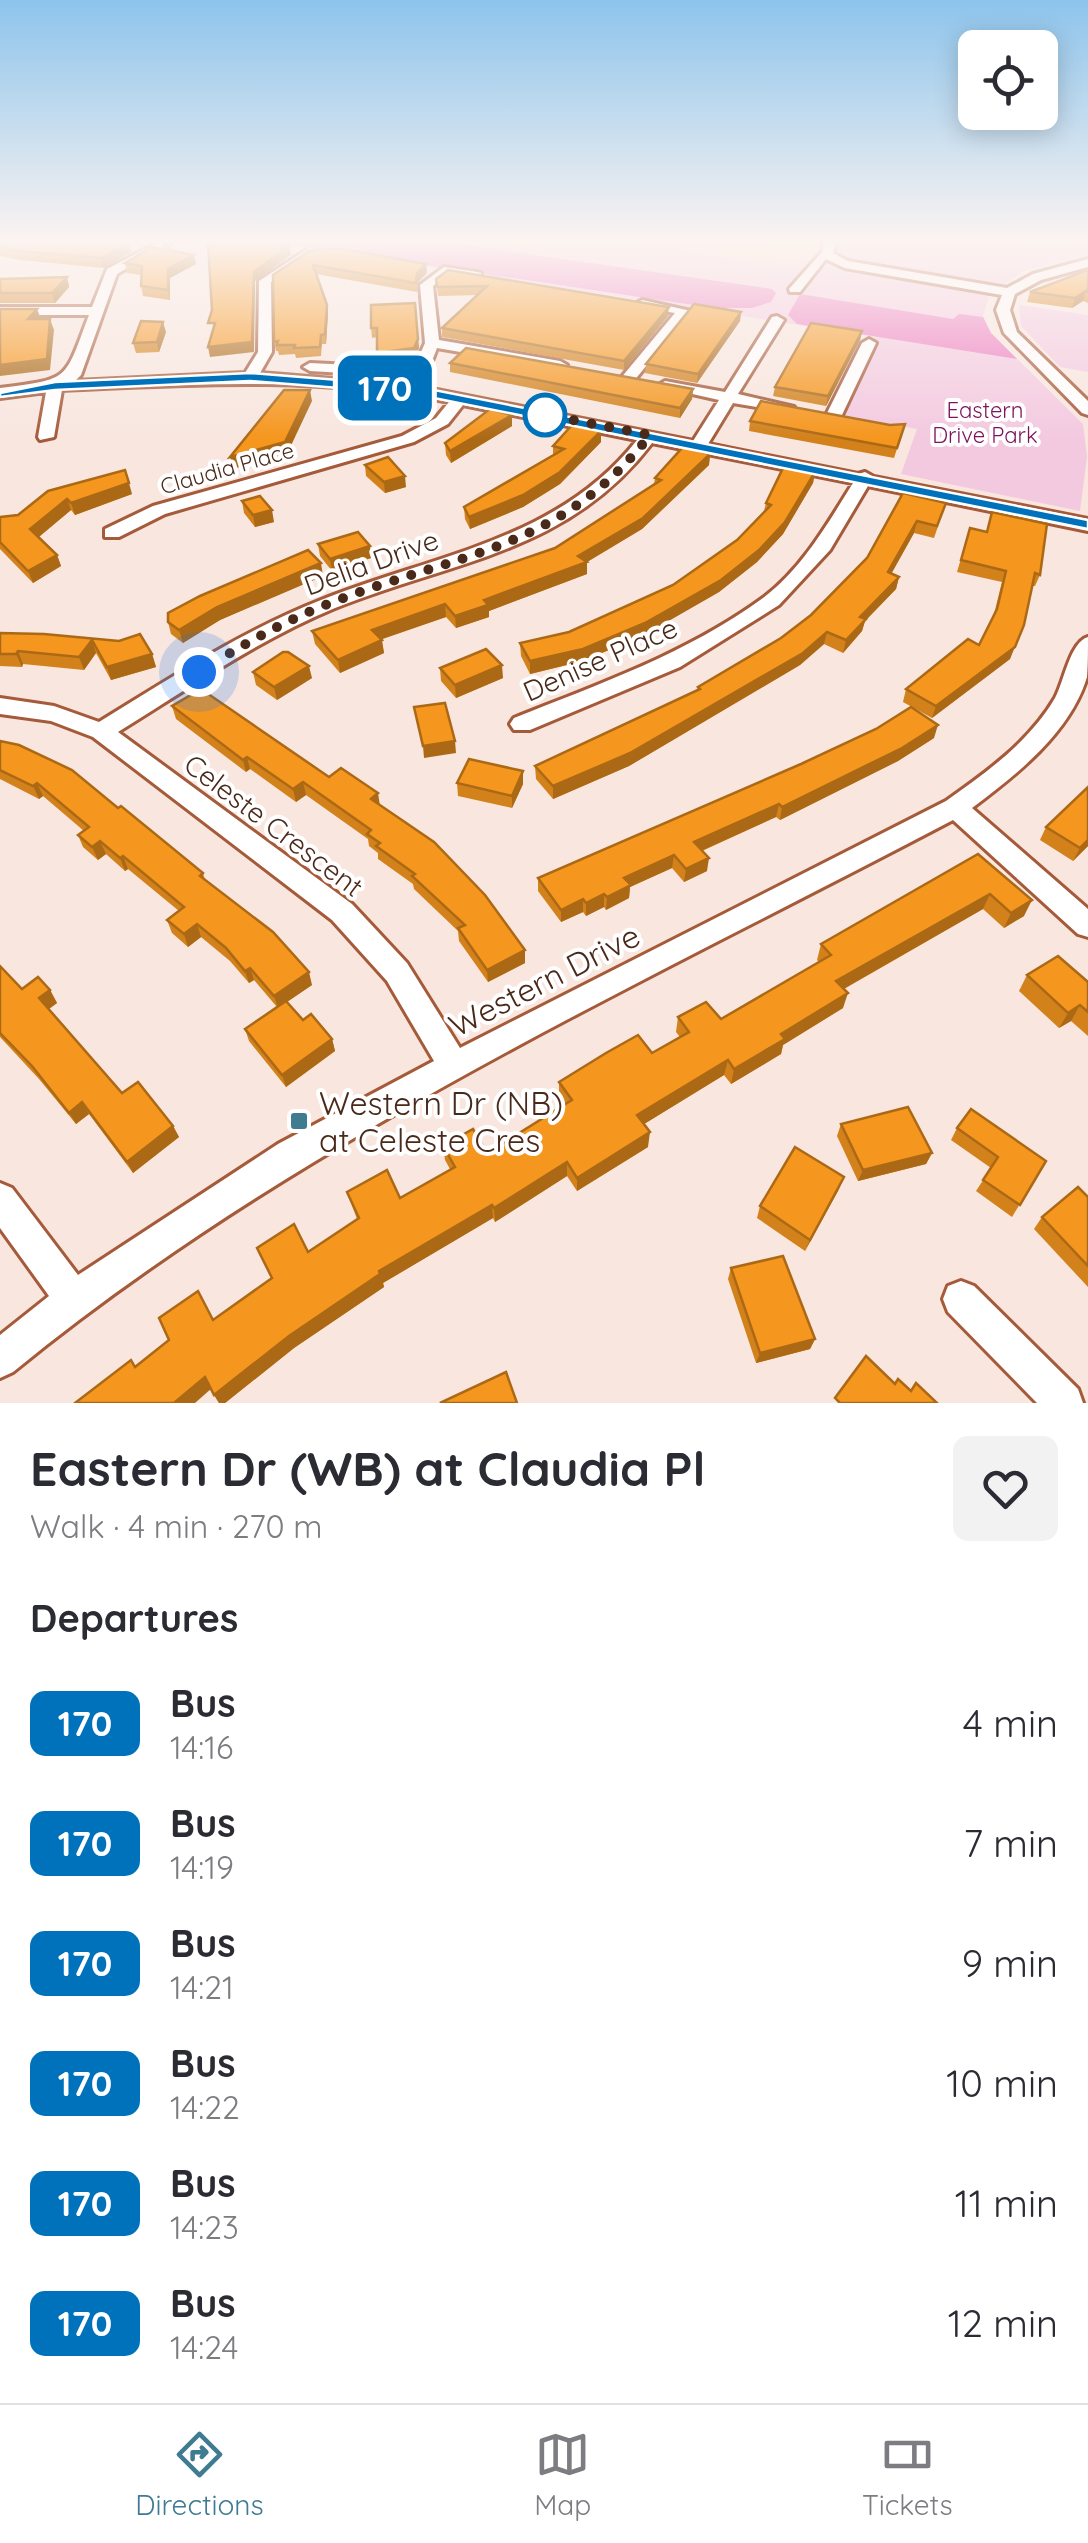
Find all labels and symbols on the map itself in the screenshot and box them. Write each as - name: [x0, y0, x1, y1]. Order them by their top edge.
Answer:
- line badge: 170: [328, 356, 442, 420]
- unlabelled marker: [524, 394, 566, 436]
- park label: Eastern Drive Park: [932, 396, 1038, 449]
- street label: Claudia Place: [157, 436, 297, 500]
- street label: Delia Drive: [299, 522, 443, 602]
- street label: Denise Place: [517, 609, 683, 709]
- your location: [174, 647, 224, 697]
- street label: Celeste Crescent: [177, 746, 371, 904]
- street label: Western Drive: [442, 915, 646, 1045]
- place label: Western Dr (NB) at Celeste Cres: [319, 1083, 563, 1160]
- marker: Western Dr (NB) at Celeste Cres: [288, 1110, 310, 1132]

